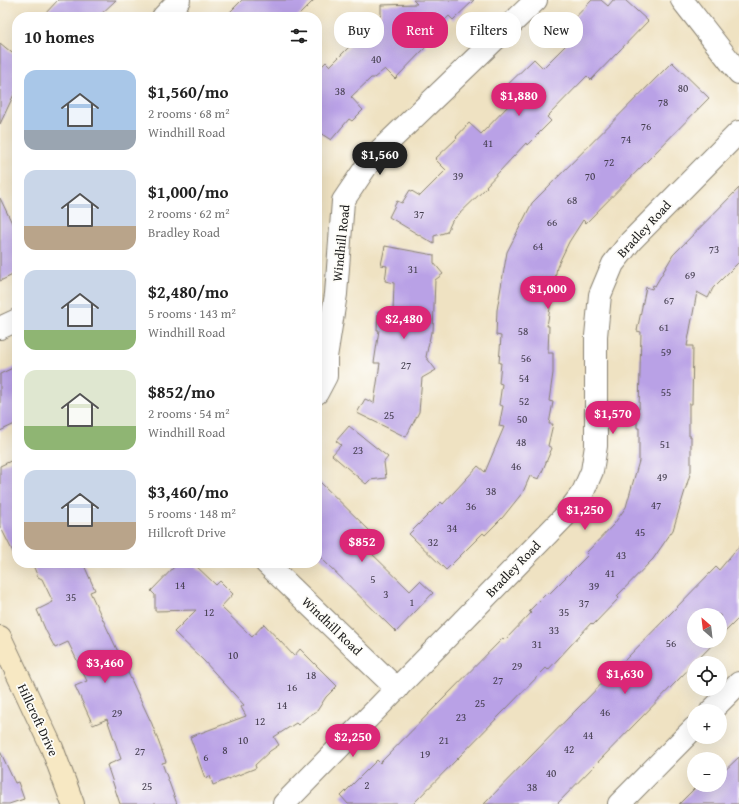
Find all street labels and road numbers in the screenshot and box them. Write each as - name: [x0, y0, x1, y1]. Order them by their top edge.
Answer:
- street label: Bradley Road: [613, 196, 676, 262]
- street label: Windhill Road: [328, 204, 354, 282]
- street label: Bradley Road: [481, 536, 545, 601]
- street label: Windhill Road: [298, 592, 366, 660]
- street label: Hillcroft Drive: [13, 681, 63, 759]

